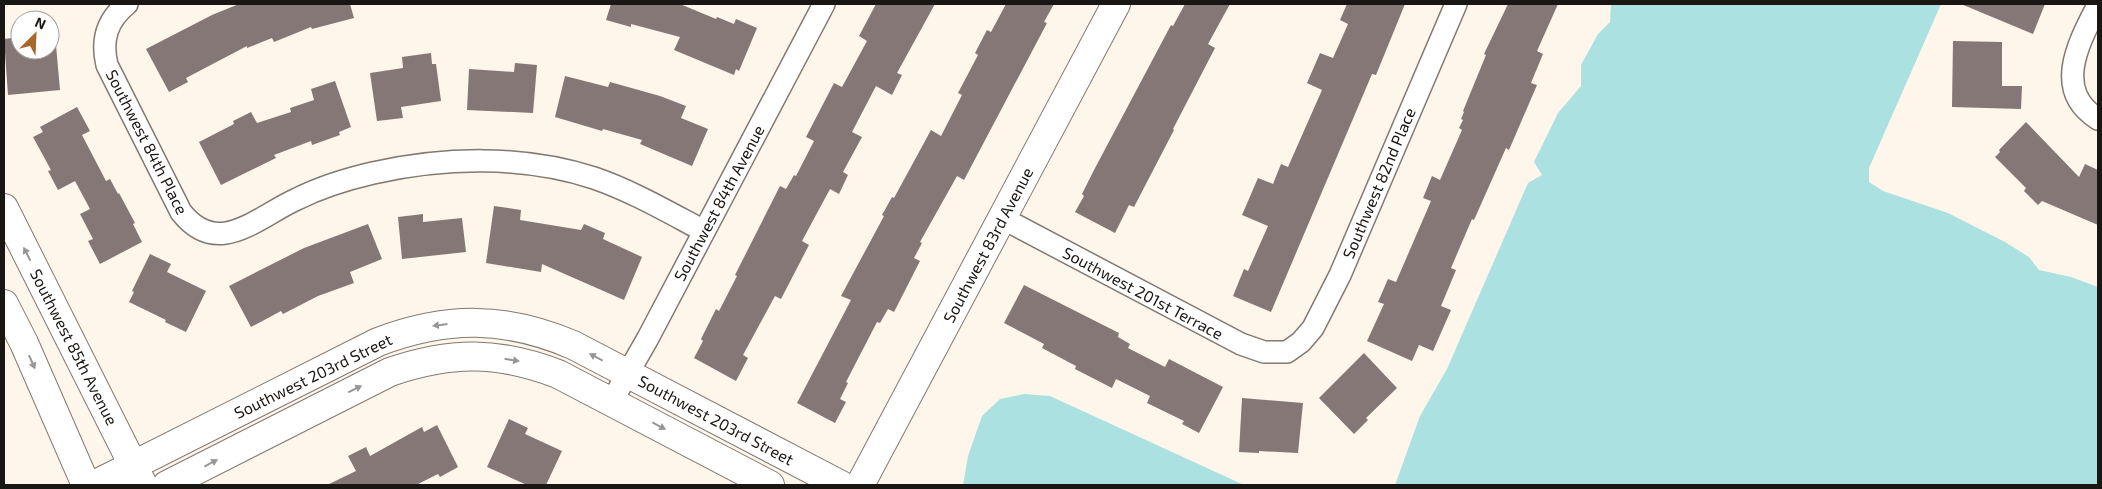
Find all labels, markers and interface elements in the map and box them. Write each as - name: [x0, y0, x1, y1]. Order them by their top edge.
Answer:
- north arrow: [10, 10, 60, 60]
- text: N: [32, 13, 49, 32]
- street label: Southwest 84th Place: [103, 66, 192, 217]
- street label: Southwest 82nd Place: [1338, 104, 1419, 261]
- street label: Southwest 84th Avenue: [669, 122, 768, 284]
- street label: Southwest 83rd Avenue: [939, 164, 1037, 326]
- street label: Southwest 201st Terrace: [1060, 242, 1227, 343]
- one-way arrow: [23, 247, 31, 261]
- street label: Southwest 85th Avenue: [27, 266, 122, 428]
- one-way arrow: [432, 321, 448, 329]
- street label: Southwest 203rd Street: [231, 329, 395, 422]
- one-way arrow: [589, 353, 603, 361]
- one-way arrow: [29, 355, 37, 369]
- one-way arrow: [504, 356, 520, 364]
- street label: Southwest 203rd Street: [635, 371, 797, 469]
- one-way arrow: [348, 385, 363, 393]
- one-way arrow: [652, 422, 666, 431]
- one-way arrow: [203, 459, 218, 467]

